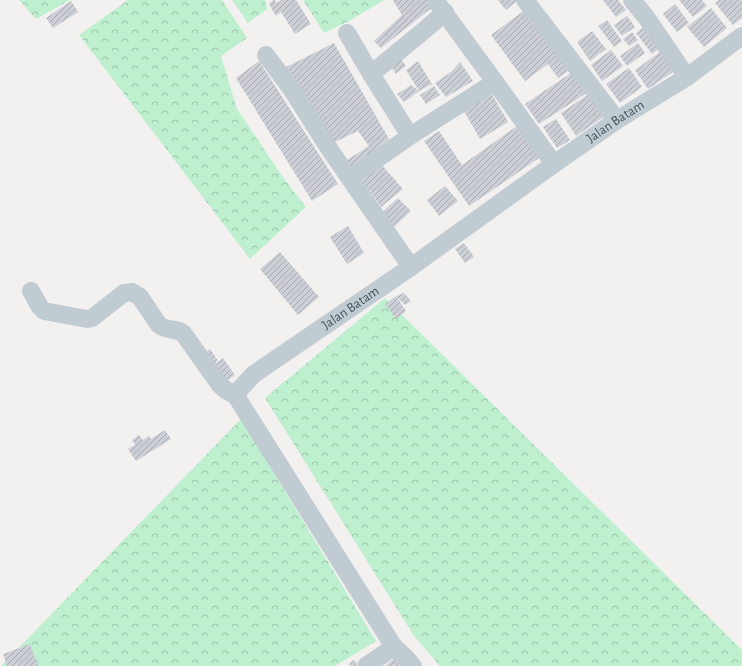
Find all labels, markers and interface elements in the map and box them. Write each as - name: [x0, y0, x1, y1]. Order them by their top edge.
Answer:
- street label: Jalan Batam: [584, 98, 647, 146]
- street label: Jalan Batam: [320, 284, 382, 332]

